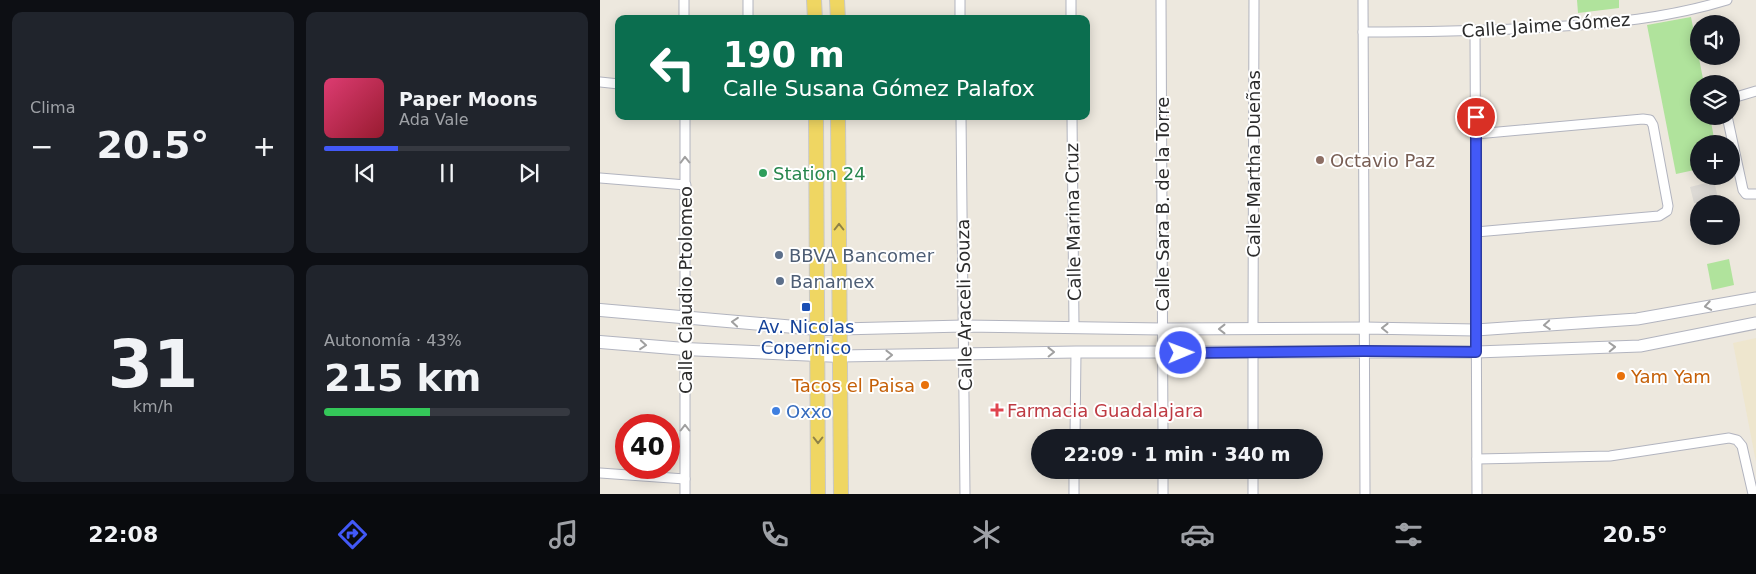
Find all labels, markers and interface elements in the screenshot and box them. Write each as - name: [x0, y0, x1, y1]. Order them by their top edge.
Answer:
- street label: Calle Jaime Gómez: [1461, 9, 1631, 41]
- map controls: [1690, 15, 1740, 245]
- button: sound: [1690, 15, 1740, 65]
- icon: left: [640, 35, 705, 100]
- text: 190 m: [723, 35, 845, 75]
- street label: Calle Martha Dueñas: [1243, 70, 1264, 258]
- button: layers: [1690, 75, 1740, 125]
- text: Calle Susana Gómez Palafox: [723, 76, 1035, 101]
- text: Paper Moons: [399, 88, 538, 110]
- pin: [1455, 96, 1497, 138]
- street label: Calle Sara B. de la Torre: [1152, 97, 1173, 311]
- text: Clima: [30, 98, 75, 117]
- icon: arrive: [1462, 103, 1490, 131]
- text: Ada Vale: [399, 110, 469, 129]
- text: 20.5°: [97, 123, 209, 167]
- text: −: [30, 130, 53, 163]
- text: +: [253, 130, 276, 163]
- button: +: [1690, 135, 1740, 185]
- street label: Calle Marina Cruz: [1061, 143, 1085, 301]
- place label: Octavio Paz: [1330, 150, 1435, 171]
- marker: Octavio Paz: [1314, 154, 1326, 166]
- one-way arrow: [680, 156, 690, 164]
- icon: previous: [351, 159, 379, 187]
- icon: pause: [433, 159, 461, 187]
- icon: next: [515, 159, 543, 187]
- place label: Station 24: [773, 163, 866, 184]
- marker: Station 24: [757, 167, 769, 179]
- street label: Calle Claudio Ptolomeo: [675, 186, 696, 394]
- button: −: [1690, 195, 1740, 245]
- street label: Calle Araceli Souza: [952, 219, 976, 391]
- one-way arrow: [834, 223, 844, 231]
- place label: BBVA Bancomer: [789, 245, 935, 266]
- marker: BBVA Bancomer: [773, 249, 785, 261]
- place label: Banamex: [790, 271, 875, 292]
- marker: Banamex: [774, 275, 786, 287]
- marker: Av. Nicolas Copernico: [800, 301, 812, 313]
- one-way arrow: [1704, 301, 1712, 311]
- place label: Av. Nicolas Copernico: [758, 316, 854, 358]
- one-way arrow: [730, 317, 738, 328]
- one-way arrow: [1543, 320, 1551, 331]
- one-way arrow: [1380, 323, 1388, 333]
- one-way arrow: [1218, 324, 1226, 334]
- position arrow: [1154, 326, 1206, 378]
- text: 31: [108, 327, 198, 402]
- text: Autonomía · 43%: [324, 331, 462, 350]
- one-way arrow: [639, 340, 647, 351]
- one-way arrow: [1609, 342, 1617, 352]
- one-way arrow: [1048, 347, 1056, 358]
- one-way arrow: [885, 350, 893, 361]
- text: 215 km: [324, 356, 481, 400]
- place label: Yam Yam: [1630, 366, 1711, 387]
- marker: Yam Yam: [1615, 370, 1627, 382]
- place label: Tacos el Paisa: [791, 375, 915, 396]
- marker: Tacos el Paisa: [919, 379, 931, 391]
- text: km/h: [133, 397, 173, 416]
- place label: Farmacia Guadalajara: [1007, 400, 1203, 421]
- place label: Oxxo: [786, 401, 832, 422]
- marker: Farmacia Guadalajara: [991, 404, 1003, 416]
- marker: Oxxo: [770, 405, 782, 417]
- speed limit sign: 40: [615, 414, 680, 479]
- one-way arrow: [680, 424, 690, 432]
- one-way arrow: [813, 436, 823, 444]
- text: 22:09 · 1 min · 340 m: [1063, 443, 1291, 465]
- icon: directions: [335, 517, 370, 552]
- icon: music: [546, 517, 581, 552]
- icon: phone: [757, 517, 792, 552]
- icon: climate: [969, 517, 1004, 552]
- icon: car: [1180, 517, 1215, 552]
- icon: filters: [1391, 517, 1426, 552]
- text: 22:08: [88, 522, 158, 547]
- text: 20.5°: [1602, 522, 1668, 547]

